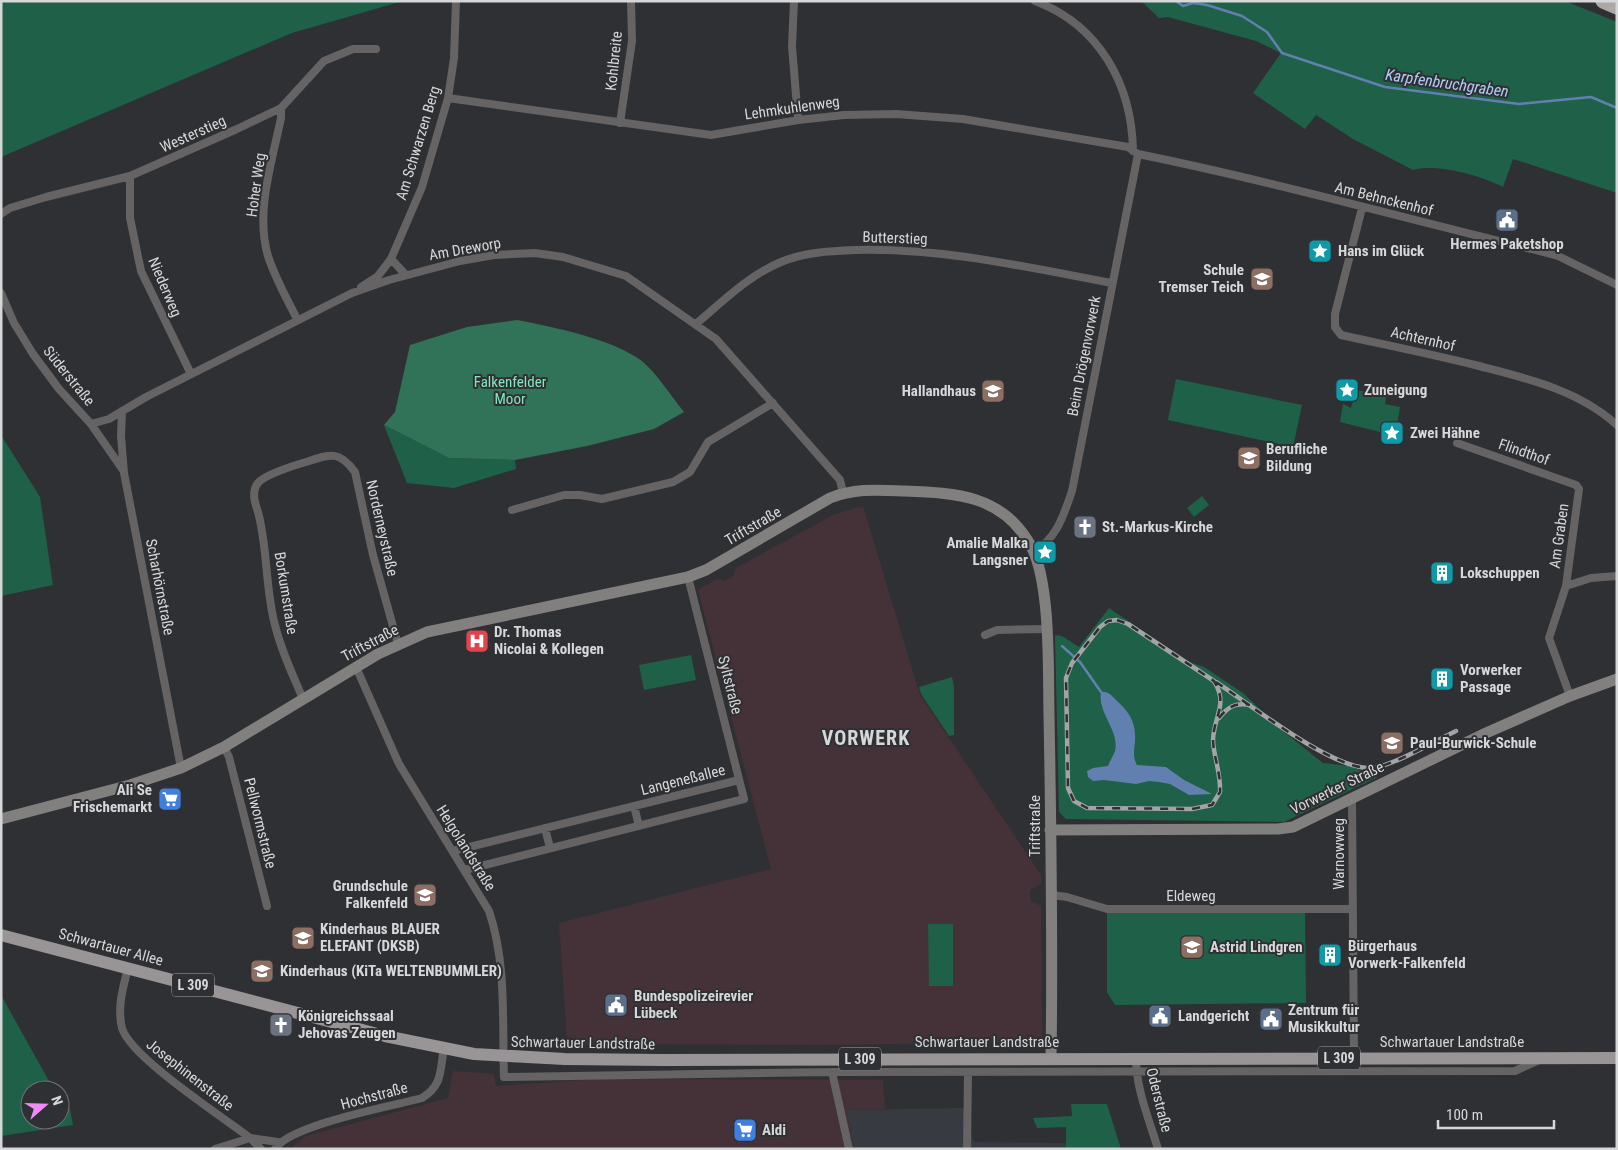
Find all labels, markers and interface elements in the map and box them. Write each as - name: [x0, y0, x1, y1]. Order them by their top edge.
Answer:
- street label: Kohlbreite: [602, 30, 626, 92]
- water label: Karpfenbruchgraben: [1384, 65, 1510, 101]
- street label: Am Schwarzen Berg: [392, 84, 444, 202]
- street label: Lehmkuhlenweg: [743, 92, 841, 124]
- street label: Westerstieg: [157, 111, 229, 157]
- street label: Hoher Weg: [243, 152, 269, 218]
- street label: Am Behnckenhof: [1333, 178, 1435, 220]
- public building icon: Hermes Paketshop: [1494, 207, 1520, 233]
- street label: Butterstieg: [862, 228, 928, 248]
- street label: Am Dreworp: [428, 234, 502, 264]
- place label: Hermes Paketshop: [1450, 235, 1564, 253]
- place icon: Hans im Glück: [1307, 238, 1333, 264]
- place label: Hans im Glück: [1338, 242, 1425, 260]
- street label: Niederweg: [144, 254, 186, 320]
- place label: Schule Tremser Teich: [1159, 261, 1244, 296]
- school or university icon: Schule Tremser Teich: [1249, 266, 1275, 292]
- street label: Beim Drögenvorwerk: [1064, 294, 1105, 418]
- street label: Achternhof: [1389, 323, 1457, 355]
- street label: Süderstraße: [39, 342, 99, 410]
- park label: Falkenfelder Moor: [474, 373, 547, 408]
- place icon: Zuneigung: [1334, 377, 1360, 403]
- school or university icon: Hallandhaus: [980, 378, 1006, 404]
- place label: Zuneigung: [1364, 381, 1427, 399]
- place label: Hallandhaus: [902, 382, 976, 400]
- place icon: Zwei Hähne: [1379, 420, 1405, 446]
- place label: Zwei Hähne: [1410, 424, 1480, 442]
- street label: Flindthof: [1496, 435, 1552, 469]
- place label: Berufliche Bildung: [1266, 440, 1327, 475]
- school or university icon: Berufliche Bildung: [1236, 445, 1262, 471]
- street label: Norderneystraße: [362, 478, 402, 578]
- street label: Am Graben: [1546, 502, 1572, 570]
- street label: Triftstraße: [722, 503, 784, 549]
- church icon: St.-Markus-Kirche: [1072, 514, 1098, 540]
- place label: St.-Markus-Kirche: [1102, 518, 1213, 536]
- place label: Amalie Malka Langsner: [947, 534, 1028, 569]
- street label: Scharhörnstraße: [142, 537, 178, 637]
- place icon: Amalie Malka Langsner: [1032, 539, 1058, 565]
- street label: Borkumstraße: [271, 551, 301, 635]
- building icon: Lokschuppen: [1429, 560, 1455, 586]
- place label: Lokschuppen: [1460, 564, 1540, 582]
- street label: Triftstraße: [338, 620, 402, 666]
- place label: Dr. Thomas Nicolai & Kollegen: [494, 623, 604, 658]
- hospital icon: Dr. Thomas Nicolai & Kollegen: [464, 628, 490, 654]
- street label: Syltstraße: [714, 654, 746, 716]
- place label: Vorwerker Passage: [1460, 661, 1522, 696]
- building icon: Vorwerker Passage: [1429, 666, 1455, 692]
- district label: VORWERK: [822, 726, 910, 750]
- school or university icon: Paul-Burwick-Schule: [1379, 730, 1405, 756]
- place label: Paul-Burwick-Schule: [1410, 734, 1536, 752]
- street label: Vorwerker Straße: [1287, 758, 1387, 818]
- street label: Langeneßallee: [639, 761, 727, 799]
- street label: Pellwormstraße: [240, 776, 280, 870]
- place label: Ali Se Frischemarkt: [73, 781, 152, 816]
- supermarket icon: Ali Se Frischemarkt: [157, 786, 183, 812]
- street label: Triftstraße: [1026, 795, 1044, 857]
- street label: Helgolandstraße: [432, 802, 500, 894]
- street label: Warnowweg: [1330, 818, 1348, 890]
- place label: Grundschule Falkenfeld: [333, 877, 408, 912]
- school or university icon: Grundschule Falkenfeld: [412, 882, 438, 908]
- street label: Eldeweg: [1166, 887, 1216, 905]
- place label: Kinderhaus BLAUER ELEFANT (DKSB): [320, 920, 440, 955]
- street label: Schwartauer Allee: [57, 924, 165, 970]
- school or university icon: Kinderhaus BLAUER ELEFANT (DKSB): [290, 925, 316, 951]
- school or university icon: Astrid Lindgren: [1179, 934, 1205, 960]
- place label: Bürgerhaus Vorwerk-Falkenfeld: [1348, 937, 1466, 972]
- place label: Astrid Lindgren: [1210, 938, 1303, 956]
- building icon: Bürgerhaus Vorwerk-Falkenfeld: [1317, 942, 1343, 968]
- school or university icon: Kinderhaus (KiTa WELTENBUMMLER): [249, 958, 275, 984]
- place label: Kinderhaus (KiTa WELTENBUMMLER): [280, 962, 502, 980]
- road number: L 309: [172, 974, 214, 996]
- place label: Bundespolizeirevier Lübeck: [634, 987, 753, 1022]
- public building icon: Bundespolizeirevier Lübeck: [603, 992, 629, 1018]
- place label: Zentrum für Musikkultur: [1288, 1001, 1360, 1036]
- public building icon: Landgericht: [1147, 1003, 1173, 1029]
- public building icon: Zentrum für Musikkultur: [1258, 1006, 1284, 1032]
- place label: Königreichssaal Jehovas Zeugen: [298, 1007, 396, 1042]
- place label: Landgericht: [1178, 1007, 1250, 1025]
- church icon: Königreichssaal Jehovas Zeugen: [268, 1012, 294, 1038]
- street label: Schwartauer Landstraße: [511, 1033, 655, 1053]
- street label: Schwartauer Landstraße: [915, 1033, 1059, 1051]
- street label: Schwartauer Landstraße: [1380, 1033, 1524, 1051]
- street label: Josephinenstraße: [143, 1035, 237, 1115]
- road number: L 309: [1318, 1046, 1360, 1070]
- road number: L 309: [839, 1048, 881, 1070]
- street label: Oderstraße: [1142, 1066, 1176, 1134]
- street label: Hochstraße: [339, 1078, 409, 1114]
- north arrow: [20, 1080, 70, 1130]
- text: N: [48, 1094, 66, 1107]
- scale bar: [1438, 1098, 1554, 1130]
- text: 100 m: [1446, 1106, 1483, 1124]
- supermarket icon: Aldi: [732, 1117, 758, 1143]
- place label: Aldi: [762, 1121, 786, 1139]

